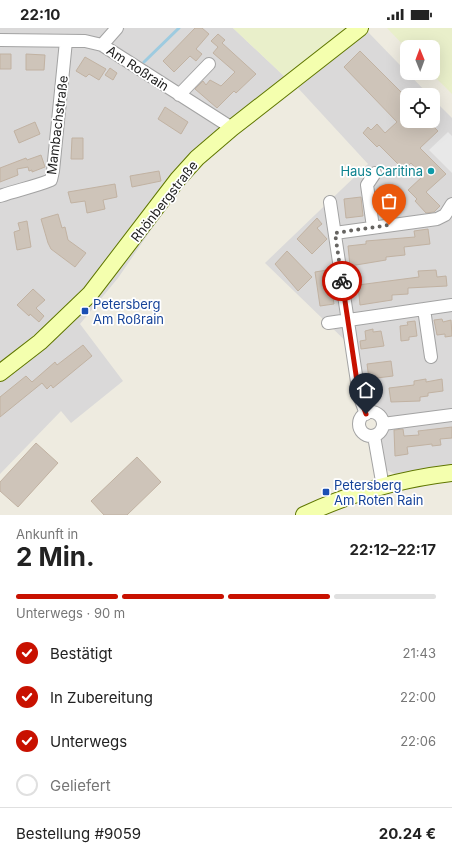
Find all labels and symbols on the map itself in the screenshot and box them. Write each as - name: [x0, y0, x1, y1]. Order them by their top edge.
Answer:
- north arrow: [400, 40, 440, 80]
- street label: Am Roßrain: [104, 42, 172, 94]
- street label: Mambachstraße: [43, 74, 71, 176]
- street label: Rhönbergstraße: [127, 157, 201, 245]
- place label: Haus Caritina: [340, 163, 423, 179]
- marker: Haus Caritina: [426, 166, 436, 176]
- pin: [372, 184, 406, 225]
- courier: [322, 261, 362, 301]
- place label: Petersberg Am Roßrain: [93, 296, 164, 327]
- marker: Petersberg Am Roßrain: [80, 306, 90, 316]
- pin: [349, 373, 383, 414]
- place label: Petersberg Am Roten Rain: [334, 477, 423, 508]
- marker: Petersberg Am Roten Rain: [321, 487, 331, 497]

